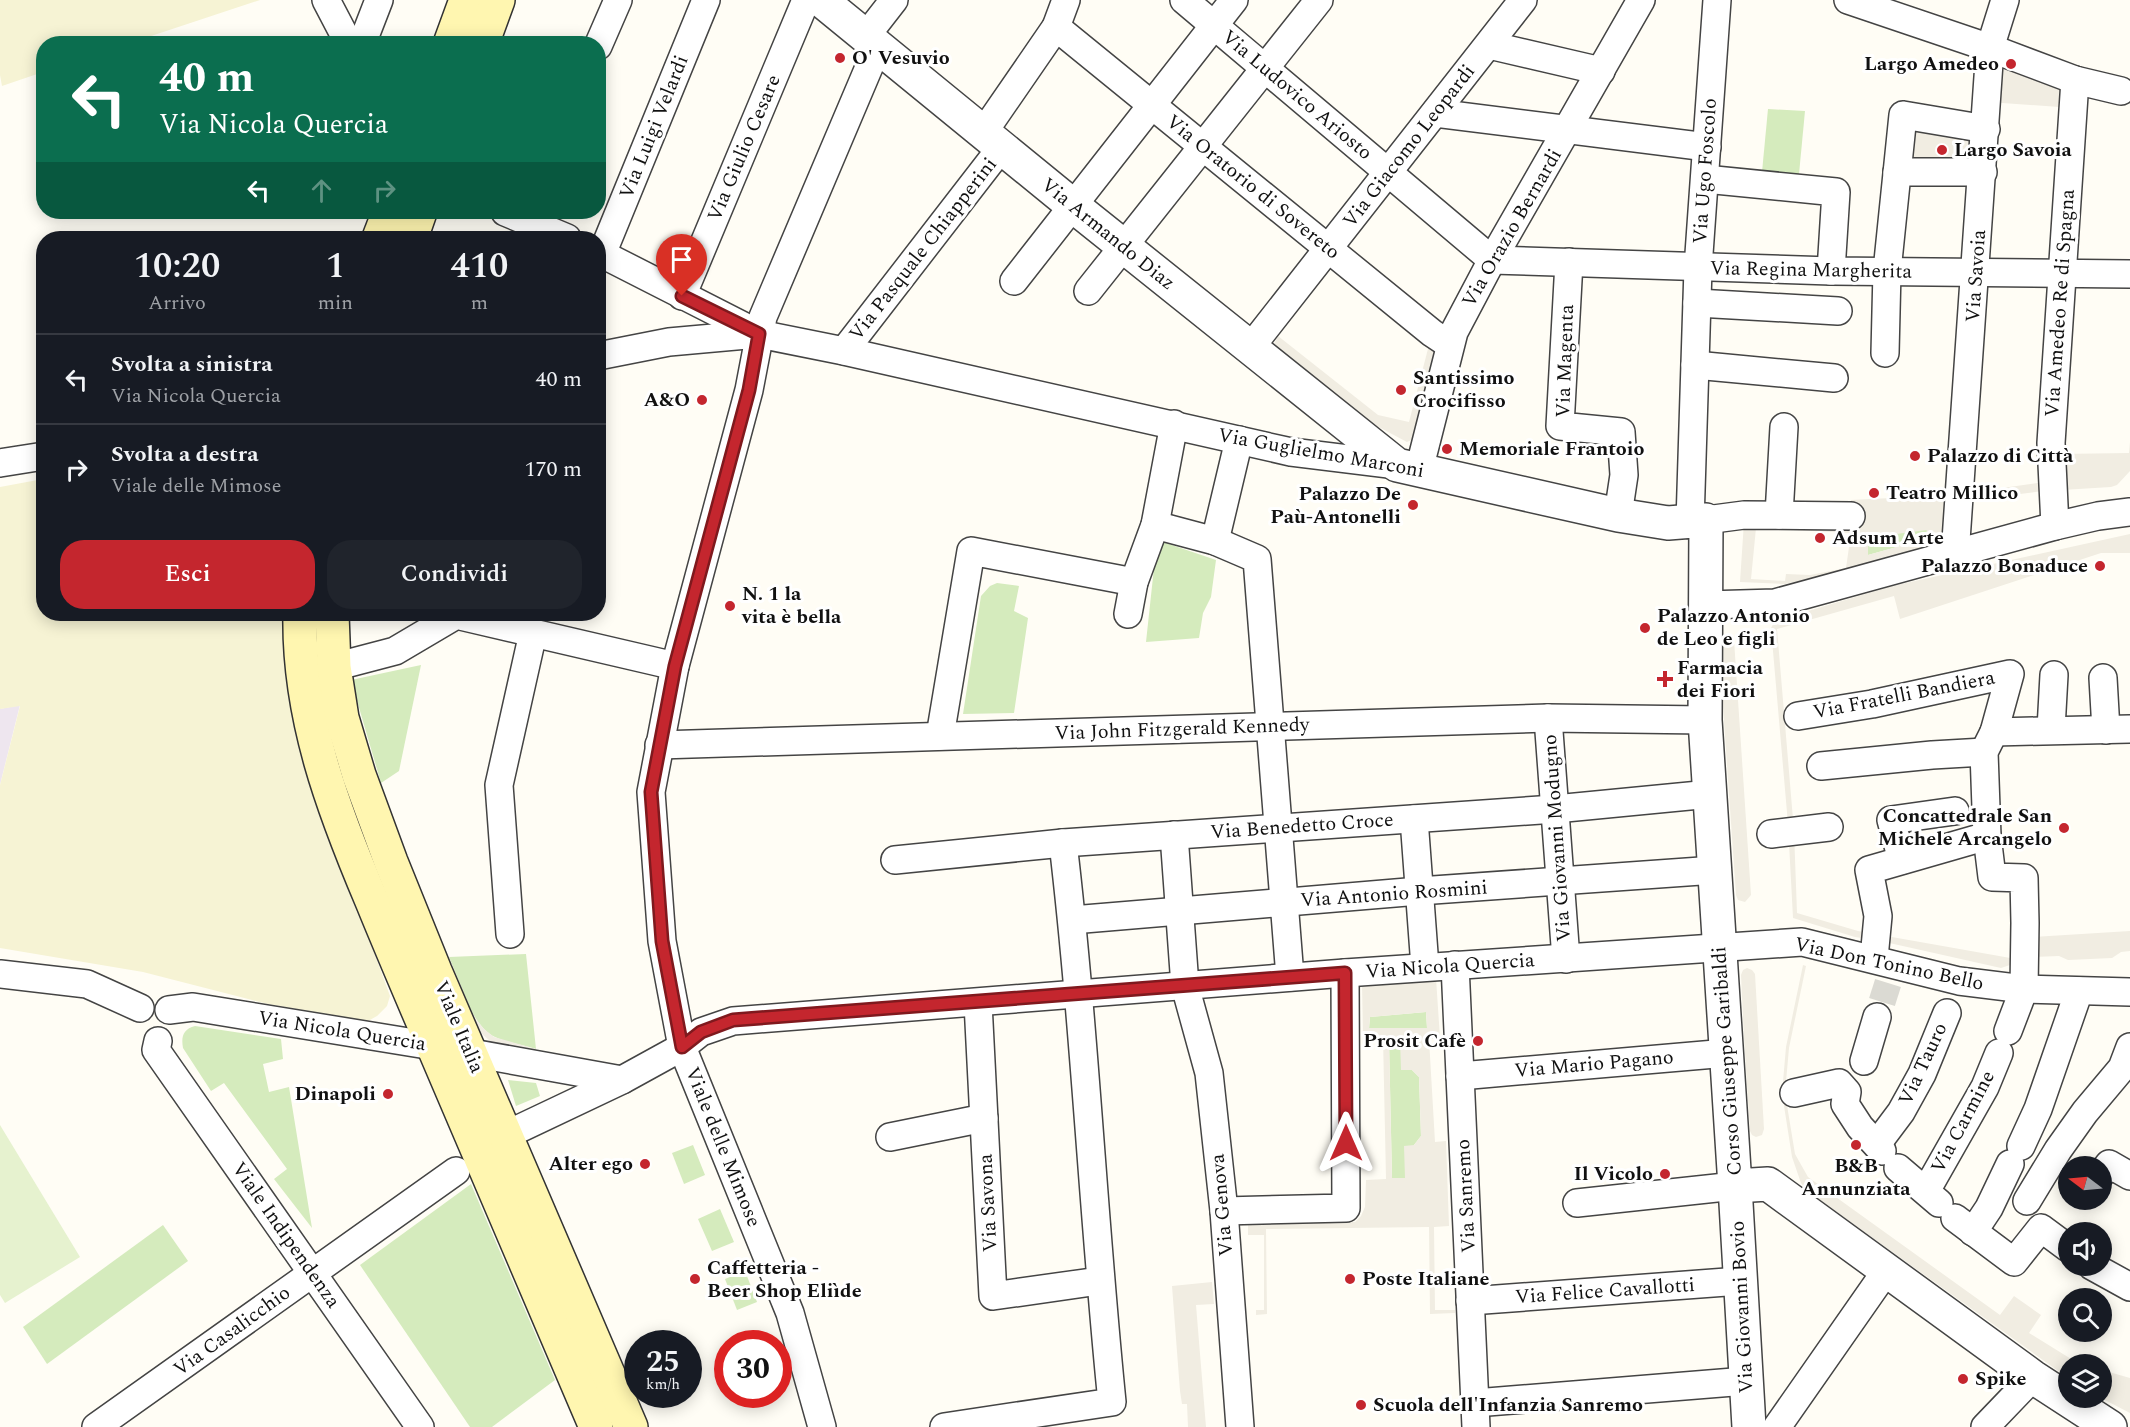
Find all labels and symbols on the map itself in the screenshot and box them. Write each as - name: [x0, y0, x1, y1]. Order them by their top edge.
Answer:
- street label: Via Ludovico Ariosto: [1215, 23, 1379, 167]
- place label: O' Vesuvio: [852, 43, 950, 73]
- place label: Largo Amedeo: [1864, 49, 1999, 79]
- street label: Via Luigi Velardi: [611, 51, 697, 203]
- marker: O' Vesuvio: [833, 51, 847, 65]
- marker: Largo Amedeo: [2004, 57, 2018, 71]
- street label: Via Giacomo Leopardi: [1336, 58, 1482, 234]
- street label: Via Giulio Cesare: [700, 70, 788, 226]
- street label: Via Ugo Foscolo: [1685, 97, 1725, 245]
- street label: Via Oratorio di Sovereto: [1159, 107, 1347, 267]
- place label: Largo Savoia: [1954, 135, 2072, 165]
- street label: Via Orazio Bernardi: [1454, 143, 1570, 313]
- marker: Largo Savoia: [1935, 143, 1949, 157]
- street label: Via Pasquale Chiapperini: [842, 151, 1004, 347]
- street label: Via Armando Diaz: [1034, 170, 1182, 298]
- street label: Via Amedeo Re di Spagna: [2037, 188, 2083, 418]
- street label: Via Savoia: [1958, 228, 1994, 323]
- pin: [656, 234, 707, 296]
- street label: Via Regina Margherita: [1710, 253, 1913, 287]
- street label: Via Magenta: [1548, 303, 1582, 418]
- place label: Santissimo Crocifisso: [1413, 363, 1515, 416]
- marker: Santissimo Crocifisso: [1394, 383, 1408, 397]
- place label: A&O: [644, 385, 690, 415]
- marker: A&O: [695, 393, 709, 407]
- street label: Via Guglielmo Marconi: [1216, 420, 1426, 486]
- place label: Memoriale Frantoio: [1459, 434, 1644, 464]
- place label: Palazzo di Città: [1927, 441, 2074, 471]
- marker: Memoriale Frantoio: [1440, 442, 1454, 456]
- marker: Palazzo di Città: [1908, 449, 1922, 463]
- place label: Teatro Millico: [1886, 478, 2018, 508]
- place label: Palazzo De Paù-Antonelli: [1270, 479, 1401, 532]
- marker: Teatro Millico: [1867, 486, 1881, 500]
- marker: Palazzo De Paù-Antonelli: [1406, 498, 1420, 512]
- place label: Adsum Arte: [1832, 523, 1944, 553]
- marker: Adsum Arte: [1813, 531, 1827, 545]
- place label: Palazzo Bonaduce: [1921, 551, 2088, 581]
- marker: Palazzo Bonaduce: [2093, 559, 2107, 573]
- place label: N. 1 la vita è bella: [741, 579, 842, 632]
- marker: N. 1 la vita è bella: [723, 599, 737, 613]
- place label: Palazzo Antonio de Leo e figli: [1657, 601, 1810, 654]
- marker: Palazzo Antonio de Leo e figli: [1638, 621, 1652, 635]
- place label: Farmacia dei Fiori: [1677, 653, 1764, 706]
- street label: Via Fratelli Bandiera: [1810, 663, 1998, 727]
- marker: Farmacia dei Fiori: [1658, 672, 1672, 686]
- street label: Via John Fitzgerald Kennedy: [1054, 710, 1311, 748]
- street label: Via Giovanni Modugno: [1535, 733, 1579, 943]
- place label: Concattedrale San Michele Arcangelo: [1878, 801, 2052, 854]
- street label: Via Benedetto Croce: [1209, 805, 1395, 847]
- marker: Concattedrale San Michele Arcangelo: [2057, 821, 2071, 835]
- street label: Via Antonio Rosmini: [1299, 872, 1489, 916]
- street label: Via Don Tonino Bello: [1792, 929, 1986, 999]
- street label: Via Nicola Quercia: [1364, 945, 1536, 987]
- street label: Corso Giuseppe Garibaldi: [1704, 945, 1750, 1177]
- street label: Viale Italia: [426, 976, 492, 1078]
- street label: Via Nicola Quercia: [256, 1003, 428, 1059]
- street label: Via Tauro: [1891, 1018, 1955, 1110]
- place label: Prosit Cafè: [1363, 1026, 1466, 1056]
- marker: Prosit Cafè: [1471, 1034, 1485, 1048]
- street label: Via Mario Pagano: [1513, 1042, 1675, 1086]
- street label: Viale delle Mimose: [677, 1062, 769, 1232]
- street label: Via Carmine: [1923, 1065, 2003, 1179]
- place label: Dinapoli: [295, 1079, 376, 1109]
- marker: Dinapoli: [381, 1087, 395, 1101]
- position arrow: [1314, 1111, 1378, 1175]
- street label: Via Sanremo: [1448, 1138, 1484, 1254]
- marker: B&B Annunziata: [1849, 1138, 1863, 1152]
- place label: Alter ego: [548, 1149, 633, 1179]
- place label: B&B Annunziata: [1801, 1151, 1911, 1204]
- street label: Via Genova: [1203, 1152, 1241, 1257]
- street label: Via Savona: [970, 1153, 1006, 1253]
- street label: Viale Indipendenza: [224, 1156, 348, 1315]
- north arrow: [2058, 1156, 2112, 1210]
- marker: Alter ego: [638, 1157, 652, 1171]
- place label: Il Vicolo: [1574, 1159, 1653, 1189]
- marker: Il Vicolo: [1658, 1167, 1672, 1181]
- street label: Via Giovanni Bovio: [1722, 1220, 1762, 1394]
- place label: Caffetteria - Beer Shop Eliìde: [707, 1253, 862, 1306]
- place label: Poste Italiane: [1362, 1264, 1490, 1294]
- street label: Via Felice Cavallotti: [1514, 1270, 1696, 1312]
- marker: Caffetteria - Beer Shop Eliìde: [688, 1272, 702, 1286]
- marker: Poste Italiane: [1343, 1272, 1357, 1286]
- street label: Via Casalicchio: [167, 1278, 297, 1384]
- speed limit sign: 30: [714, 1330, 792, 1408]
- place label: Spike: [1975, 1364, 2027, 1394]
- marker: Spike: [1956, 1372, 1970, 1386]
- place label: Scuola dell'Infanzia Sanremo: [1373, 1390, 1643, 1420]
- marker: Scuola dell'Infanzia Sanremo: [1354, 1398, 1368, 1412]

